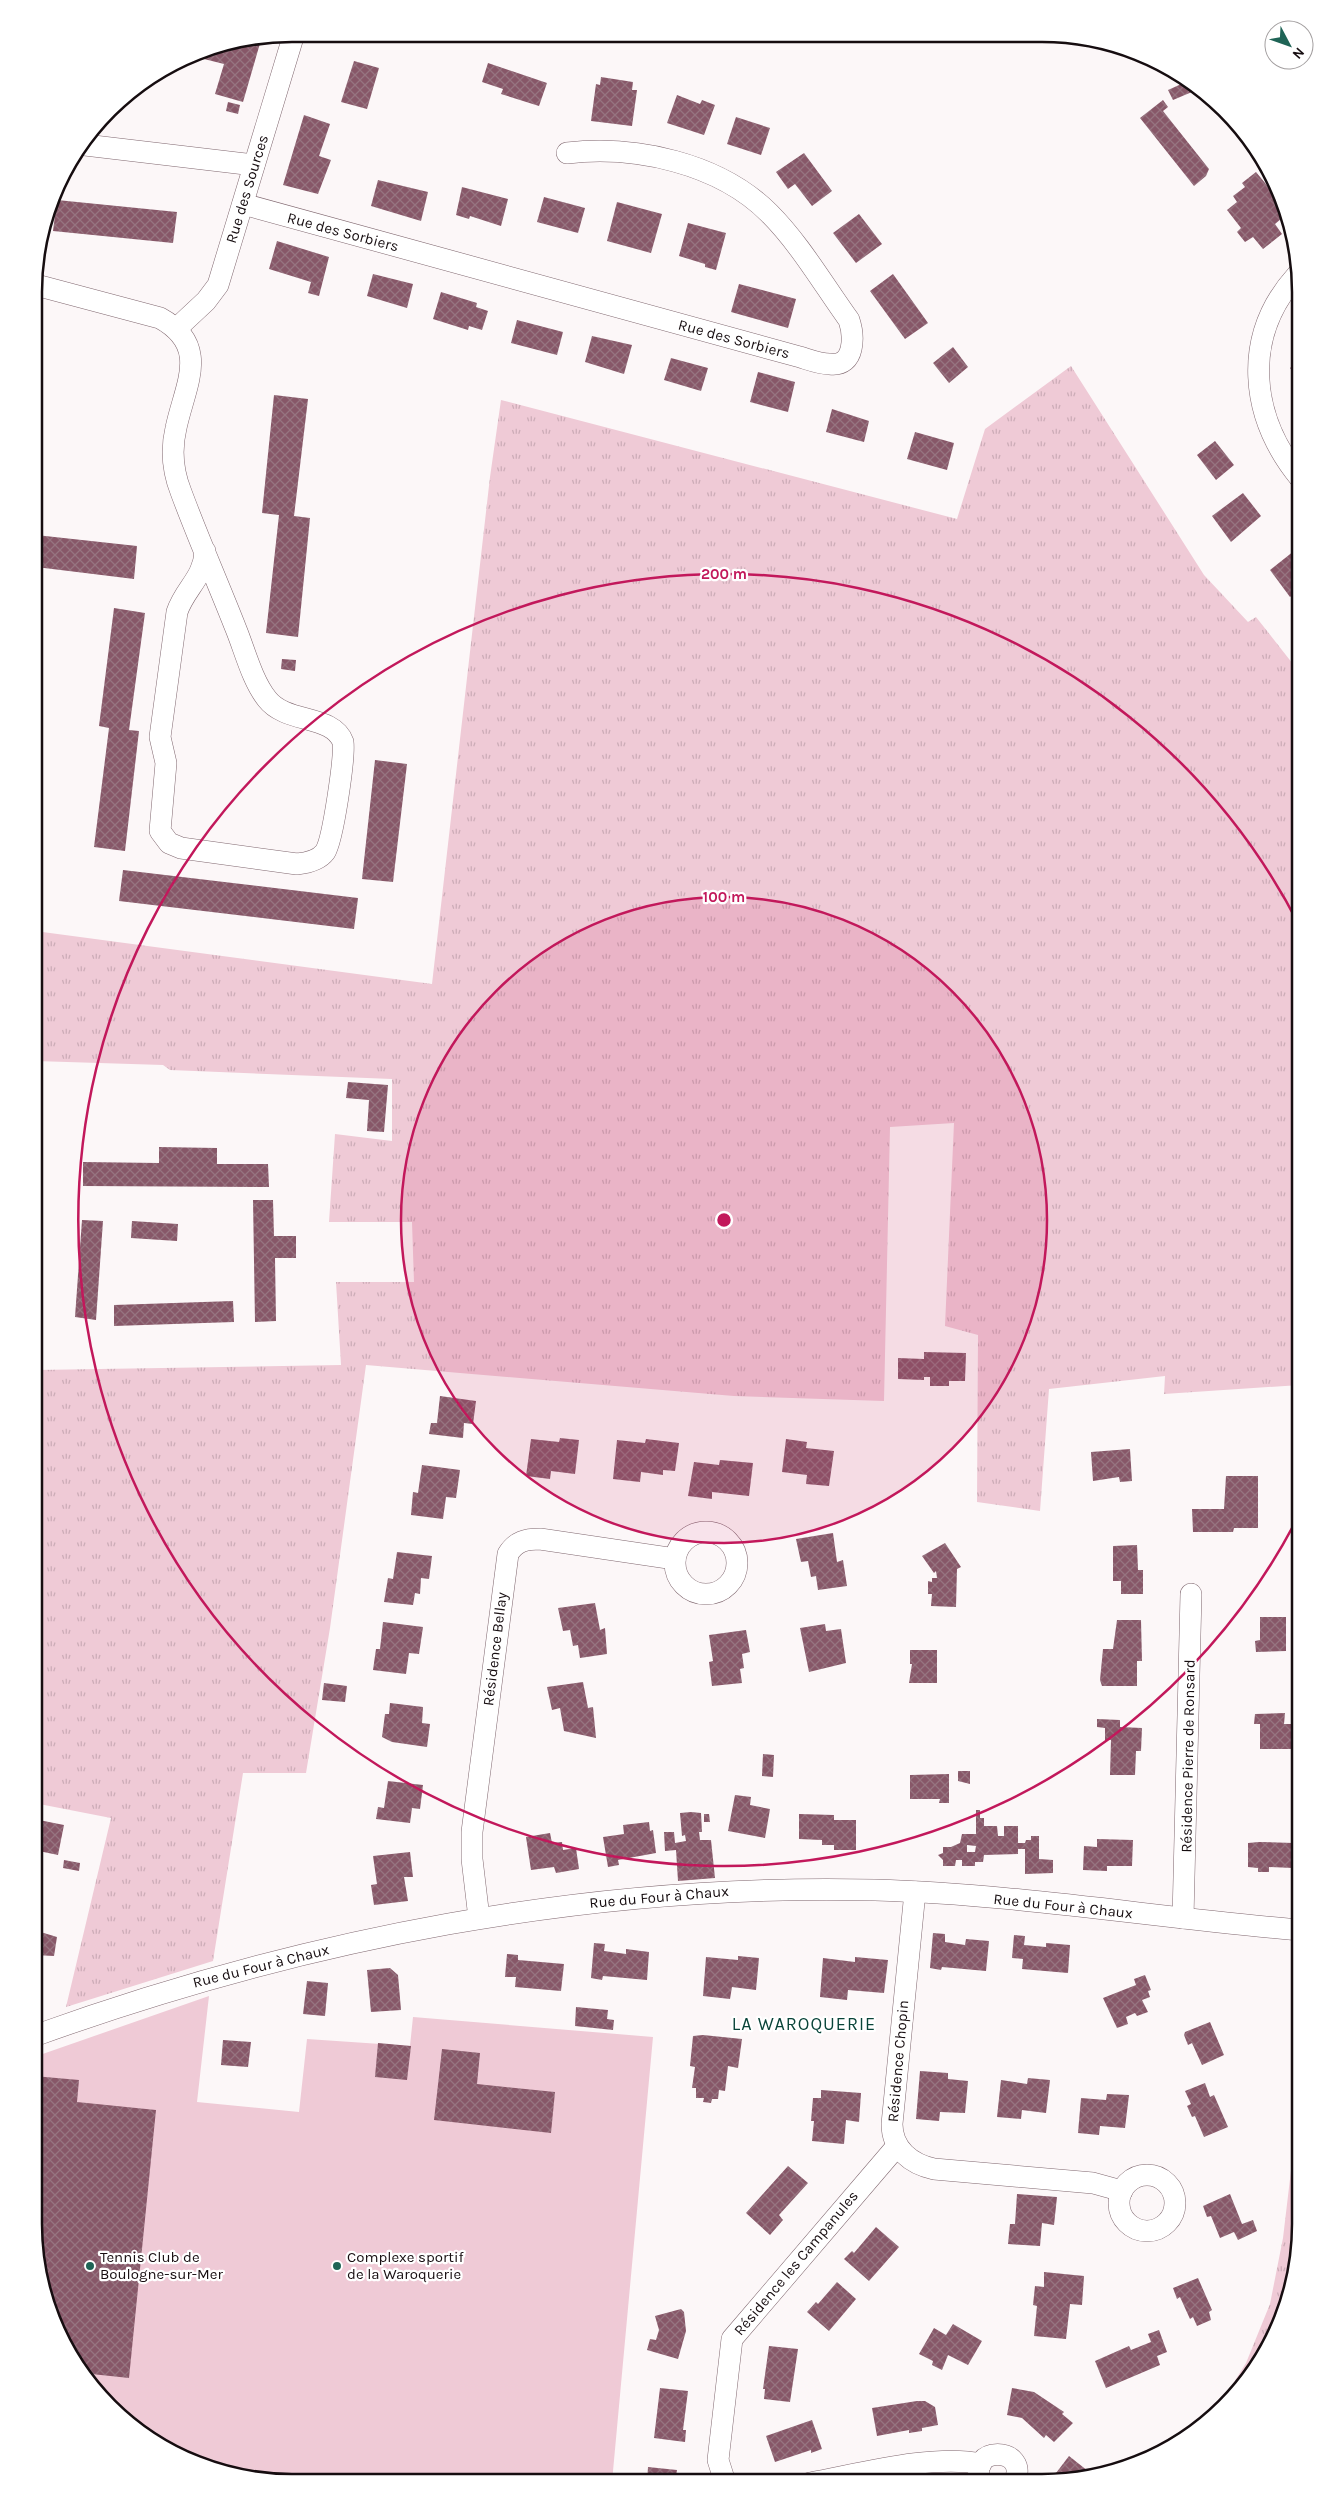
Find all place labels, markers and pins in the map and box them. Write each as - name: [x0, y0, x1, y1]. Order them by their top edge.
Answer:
- centre of rings: [715, 1211, 733, 1229]
- place label: Tennis Club de Boulogne-sur-Mer: [100, 2248, 223, 2283]
- place label: Complexe sportif de la Waroquerie: [347, 2248, 464, 2283]
- marker: Tennis Club de Boulogne-sur-Mer: [84, 2260, 96, 2272]
- marker: Complexe sportif de la Waroquerie: [331, 2260, 343, 2272]

